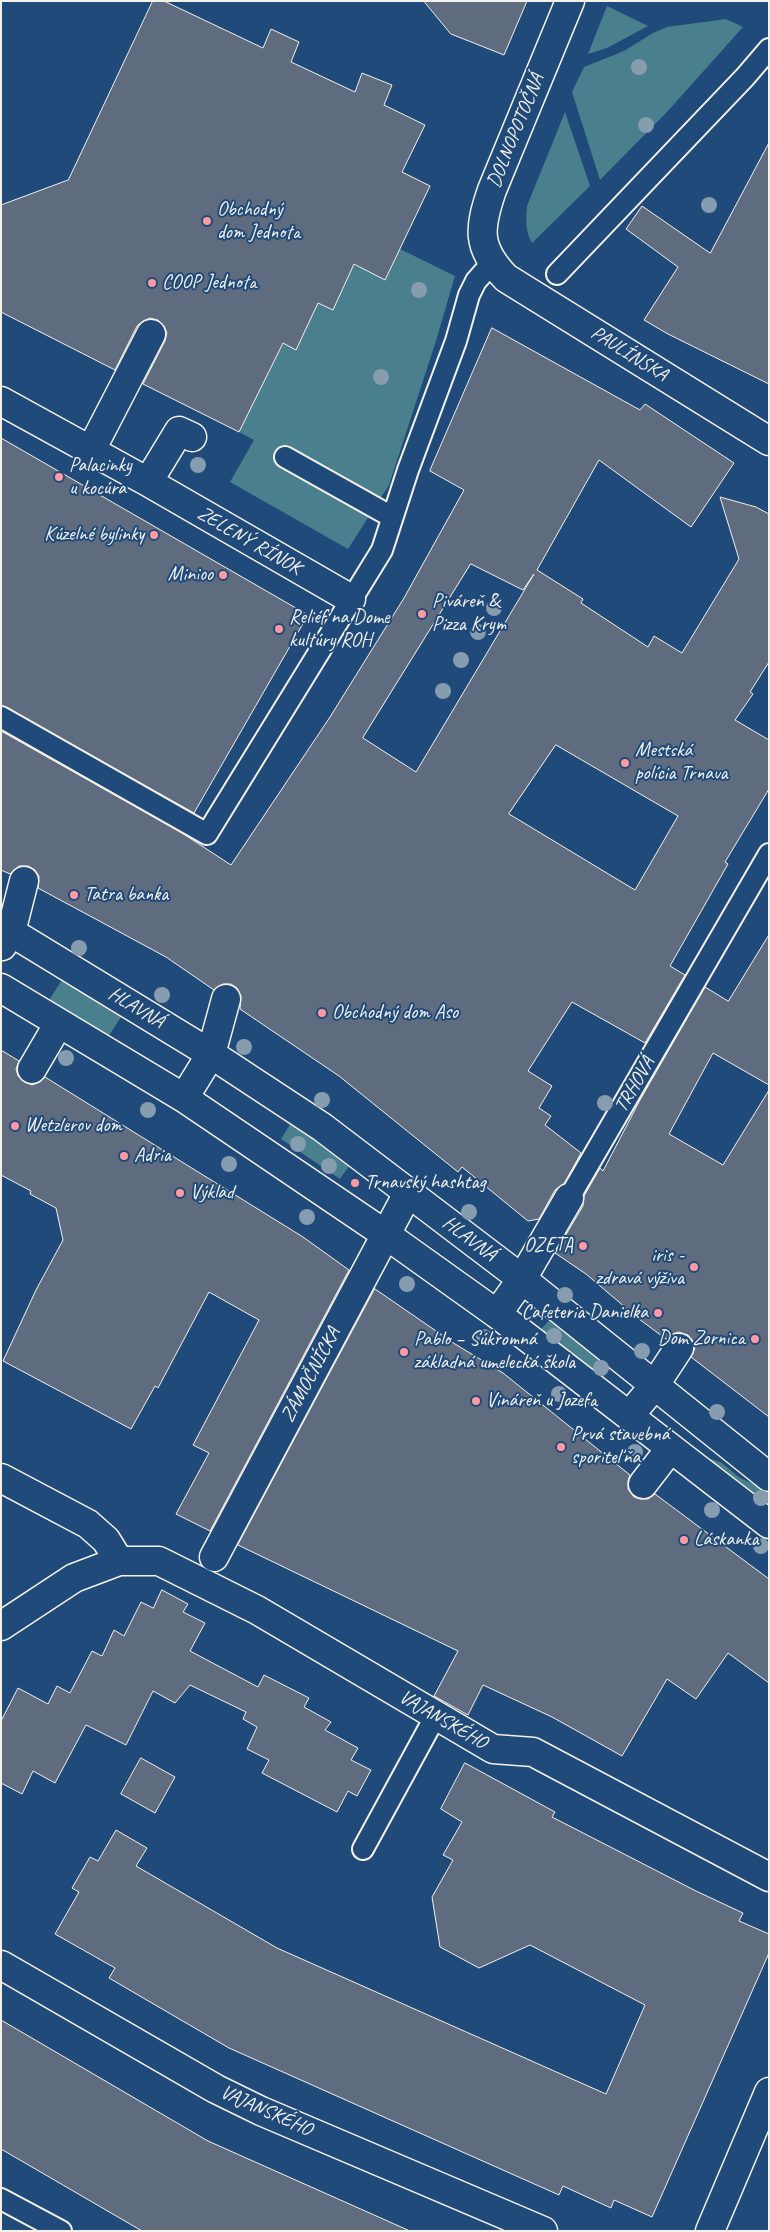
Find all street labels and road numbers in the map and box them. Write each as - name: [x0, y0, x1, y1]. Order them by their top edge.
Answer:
- street label: DOLNOPOTOČNÁ: [482, 71, 550, 191]
- street label: PAULÍNSKA: [586, 321, 672, 387]
- street label: ZELENÝ RÍNOK: [193, 502, 305, 580]
- street label: HLAVNÁ: [104, 982, 168, 1034]
- street label: TRHOVÁ: [610, 1053, 660, 1117]
- street label: HLAVNÁ: [437, 1211, 501, 1267]
- street label: ZÁMOČNÍCKA: [276, 1324, 346, 1426]
- street label: VAJANSKÉHO: [395, 1685, 491, 1755]
- street label: VAJANSKÉHO: [216, 2080, 316, 2142]

